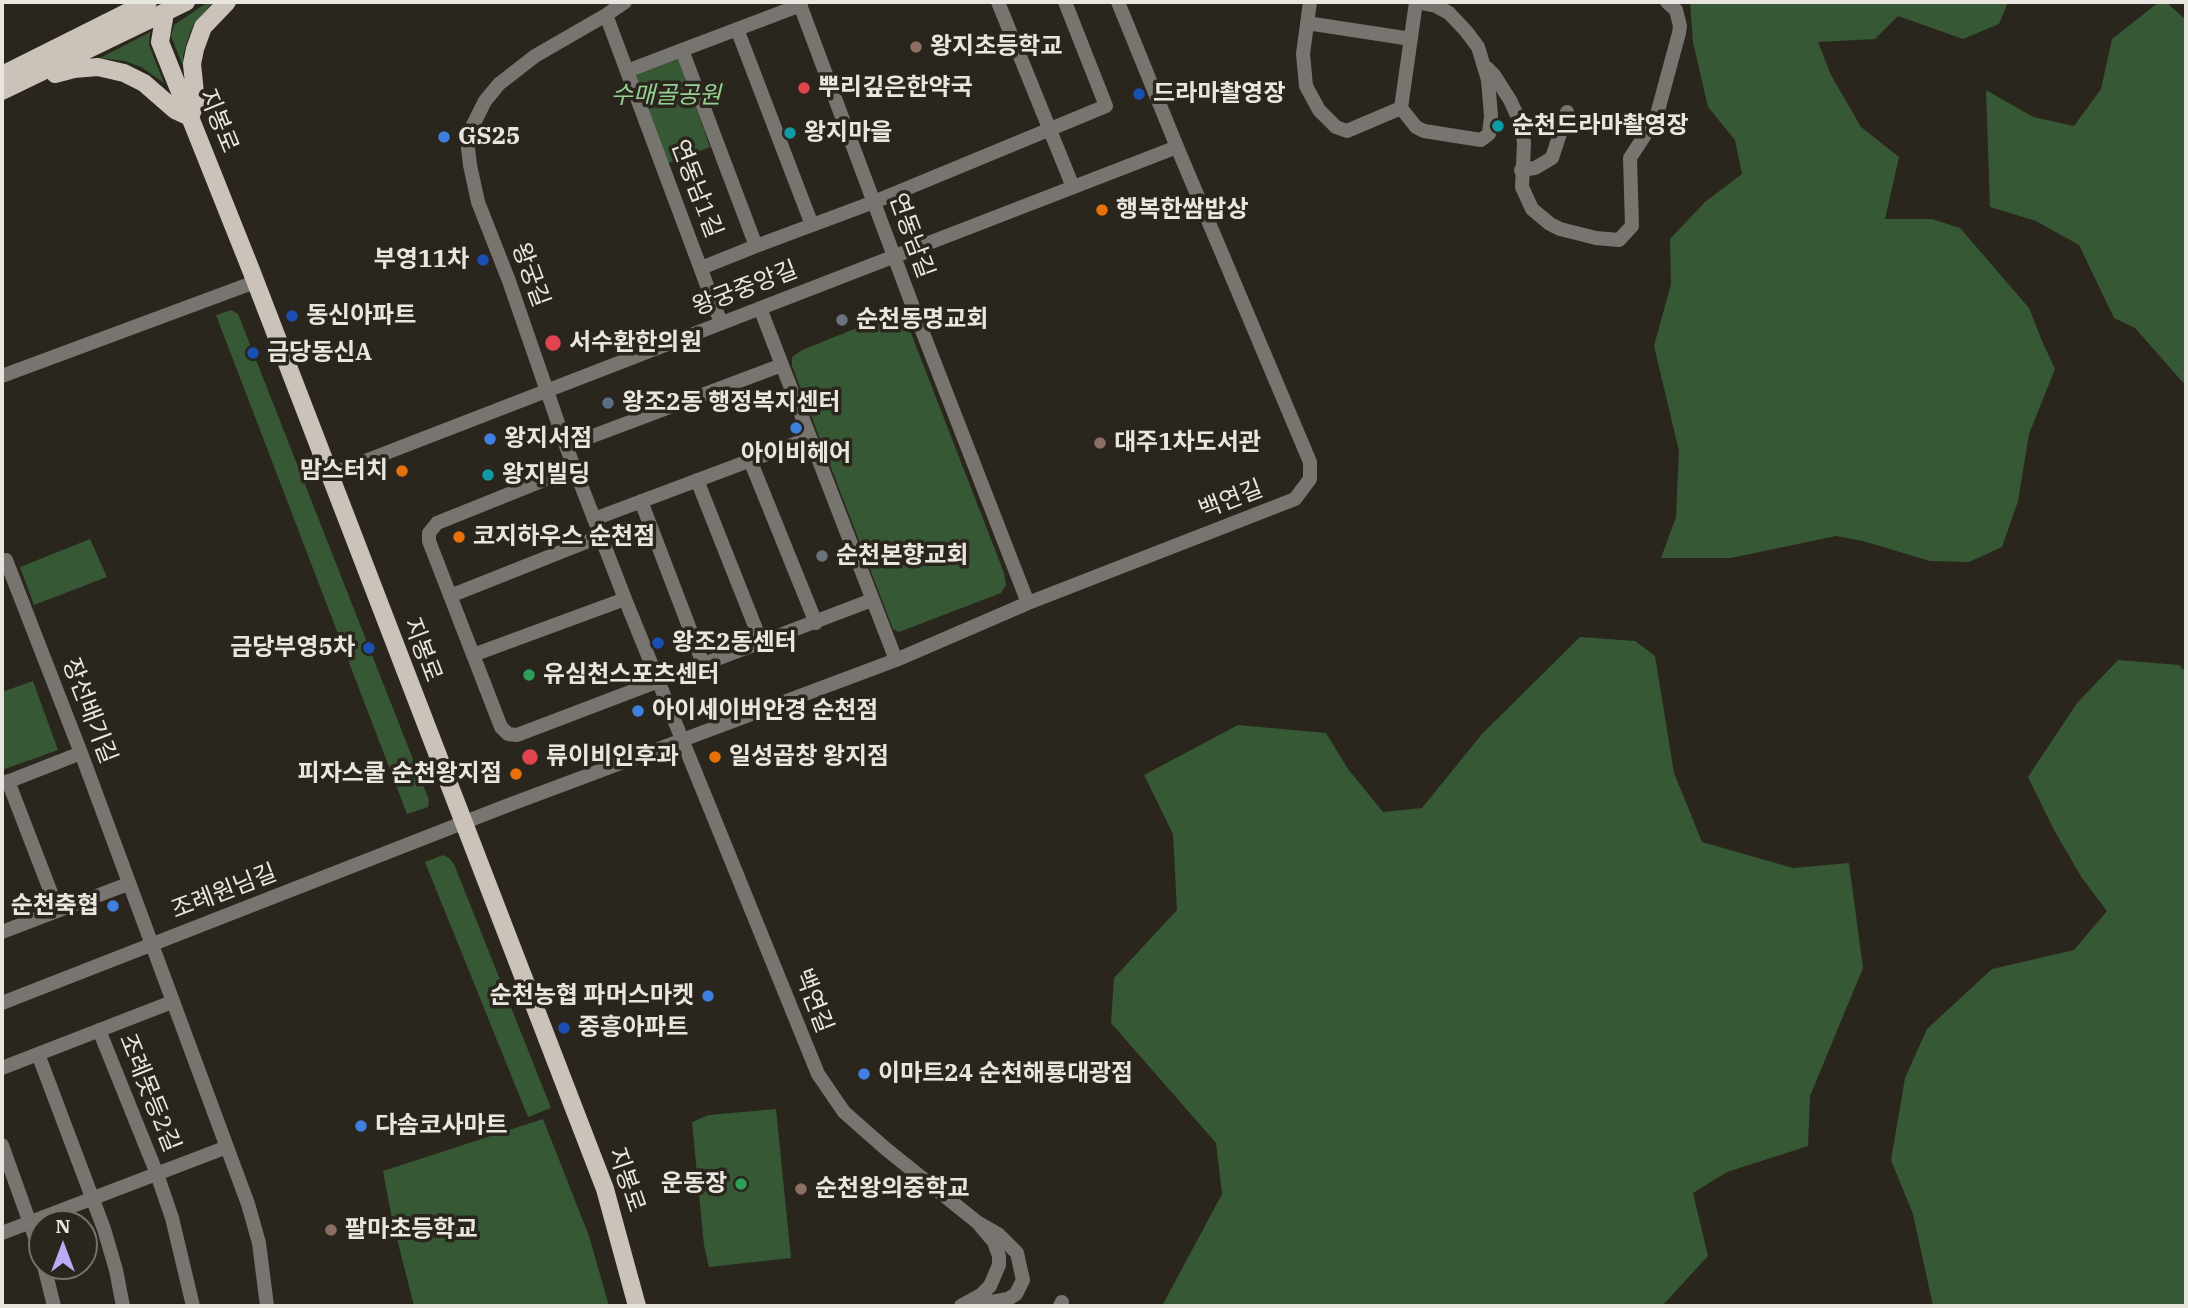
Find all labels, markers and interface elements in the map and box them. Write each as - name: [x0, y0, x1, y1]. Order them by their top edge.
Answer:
- place label: 왕지초등학교: [930, 33, 1062, 61]
- marker: 왕지초등학교: [908, 39, 924, 55]
- place label: 뿌리깊은한약국: [818, 74, 973, 102]
- marker: 뿌리깊은한약국: [796, 80, 812, 96]
- place label: 드라마촬영장: [1153, 80, 1285, 108]
- park label: 수매골공원: [611, 82, 721, 110]
- street label: 지봉로: [192, 85, 244, 157]
- marker: 드라마촬영장: [1131, 86, 1147, 102]
- place label: 순천드라마촬영장: [1512, 112, 1689, 140]
- marker: 순천드라마촬영장: [1490, 118, 1506, 134]
- place label: 왕지마을: [804, 119, 892, 147]
- place label: GS25: [458, 123, 520, 151]
- marker: 왕지마을: [782, 125, 798, 141]
- marker: GS25: [436, 129, 452, 145]
- street label: 연동남1길: [664, 136, 728, 242]
- street label: 연동남길: [882, 190, 940, 282]
- place label: 행복한쌈밥상: [1116, 196, 1248, 224]
- marker: 행복한쌈밥상: [1094, 202, 1110, 218]
- street label: 왕궁길: [505, 239, 555, 311]
- place label: 부영11차: [374, 246, 469, 274]
- marker: 부영11차: [475, 252, 491, 268]
- street label: 왕궁중앙길: [688, 256, 802, 322]
- place label: 동신아파트: [306, 302, 416, 330]
- place label: 순천동명교회: [856, 306, 988, 334]
- marker: 동신아파트: [284, 308, 300, 324]
- marker: 순천동명교회: [834, 312, 850, 328]
- place label: 서수환한의원: [569, 329, 701, 357]
- marker: 서수환한의원: [543, 333, 563, 353]
- place label: 금당동신A: [267, 339, 372, 367]
- marker: 금당동신A: [245, 345, 261, 361]
- place label: 왕조2동 행정복지센터: [622, 389, 841, 417]
- marker: 왕조2동 행정복지센터: [600, 395, 616, 411]
- marker: 아이비헤어: [788, 420, 804, 436]
- place label: 왕지서점: [504, 425, 592, 453]
- place label: 대주1차도서관: [1114, 429, 1261, 457]
- marker: 왕지서점: [482, 431, 498, 447]
- marker: 대주1차도서관: [1092, 435, 1108, 451]
- place label: 아이비헤어: [741, 440, 851, 468]
- place label: 맘스터치: [300, 457, 388, 485]
- place label: 왕지빌딩: [502, 461, 590, 489]
- marker: 맘스터치: [394, 463, 410, 479]
- marker: 왕지빌딩: [480, 467, 496, 483]
- street label: 백연길: [1195, 475, 1267, 525]
- place label: 코지하우스 순천점: [473, 523, 655, 551]
- marker: 코지하우스 순천점: [451, 529, 467, 545]
- place label: 순천본향교회: [836, 542, 968, 570]
- marker: 순천본향교회: [814, 548, 830, 564]
- street label: 지봉로: [397, 614, 447, 686]
- place label: 왕조2동센터: [672, 629, 797, 657]
- place label: 금당부영5차: [230, 634, 355, 662]
- marker: 왕조2동센터: [650, 635, 666, 651]
- marker: 금당부영5차: [361, 640, 377, 656]
- street label: 장선배기길: [56, 654, 122, 768]
- place label: 유심천스포츠센터: [543, 661, 720, 689]
- marker: 유심천스포츠센터: [521, 667, 537, 683]
- place label: 아이세이버안경 순천점: [652, 697, 878, 725]
- marker: 아이세이버안경 순천점: [630, 703, 646, 719]
- place label: 류이비인후과: [546, 743, 678, 771]
- place label: 일성곱창 왕지점: [729, 743, 889, 771]
- marker: 류이비인후과: [520, 747, 540, 767]
- marker: 일성곱창 왕지점: [707, 749, 723, 765]
- place label: 피자스쿨 순천왕지점: [298, 760, 502, 788]
- marker: 피자스쿨 순천왕지점: [508, 766, 524, 782]
- street label: 조례원님길: [167, 859, 281, 925]
- place label: 순천축협: [11, 892, 99, 920]
- marker: 순천축협: [105, 898, 121, 914]
- street label: 백연길: [788, 965, 838, 1037]
- place label: 순천농협 파머스마켓: [490, 982, 694, 1010]
- marker: 순천농협 파머스마켓: [700, 988, 716, 1004]
- place label: 중흥아파트: [578, 1014, 688, 1042]
- marker: 중흥아파트: [556, 1020, 572, 1036]
- street label: 조례못등2길: [112, 1030, 186, 1156]
- place label: 이마트24 순천해룡대광점: [878, 1060, 1133, 1088]
- marker: 이마트24 순천해룡대광점: [856, 1066, 872, 1082]
- place label: 다솜코사마트: [375, 1112, 507, 1140]
- marker: 다솜코사마트: [353, 1118, 369, 1134]
- street label: 지봉로: [602, 1144, 650, 1216]
- place label: 운동장: [661, 1170, 727, 1198]
- place label: 순천왕의중학교: [815, 1175, 970, 1203]
- marker: 운동장: [733, 1176, 749, 1192]
- marker: 순천왕의중학교: [793, 1181, 809, 1197]
- north arrow: [28, 1210, 98, 1280]
- text: N: [55, 1214, 71, 1238]
- place label: 팔마초등학교: [345, 1216, 477, 1244]
- marker: 팔마초등학교: [323, 1222, 339, 1238]

